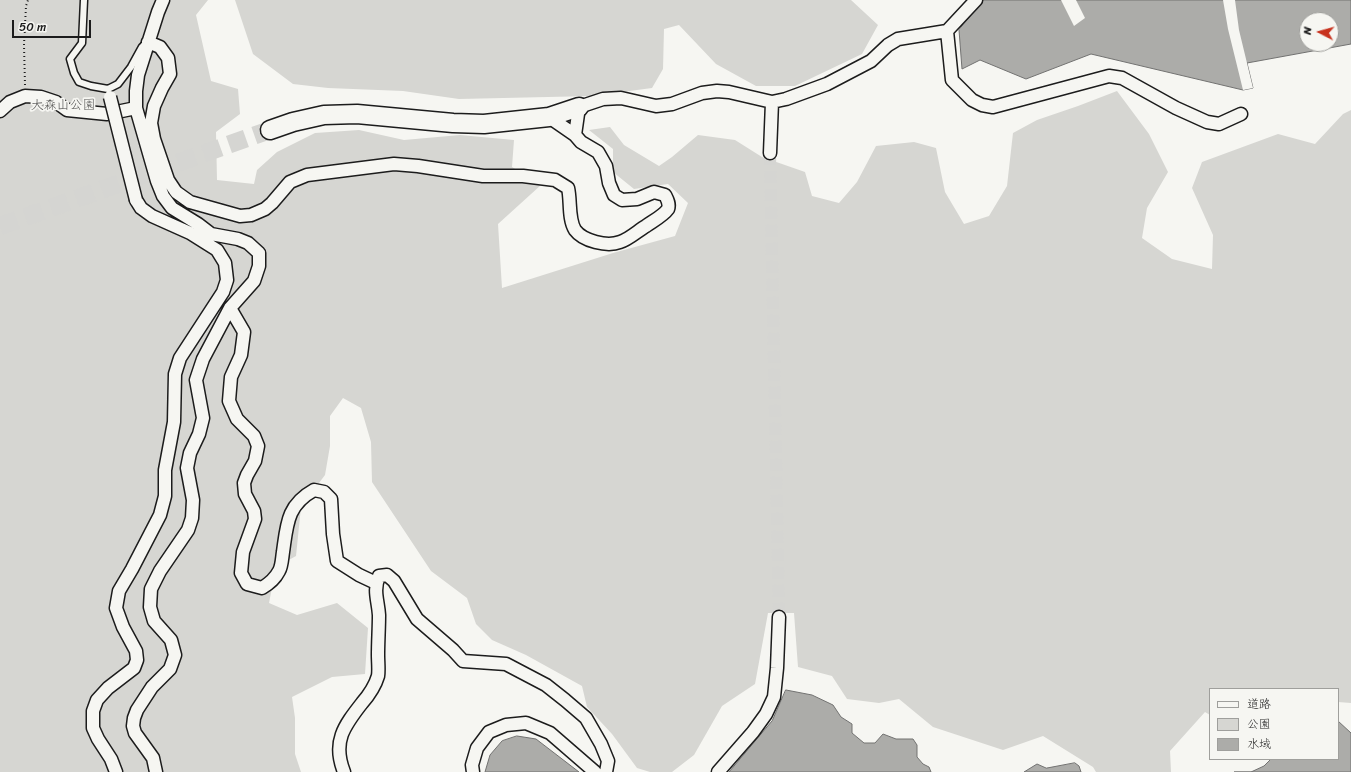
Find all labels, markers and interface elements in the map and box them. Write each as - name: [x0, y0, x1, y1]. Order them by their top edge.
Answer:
- scale bar: [14, 12, 93, 38]
- north arrow: [1299, 12, 1339, 52]
- text: 50 m: [19, 16, 46, 38]
- text: N: [1298, 26, 1317, 36]
- park label: 大森山公園: [31, 98, 95, 114]
- legend: [1209, 688, 1339, 760]
- text: 道路: [1247, 693, 1271, 715]
- text: 公園: [1247, 713, 1271, 735]
- text: 水域: [1247, 733, 1271, 755]

